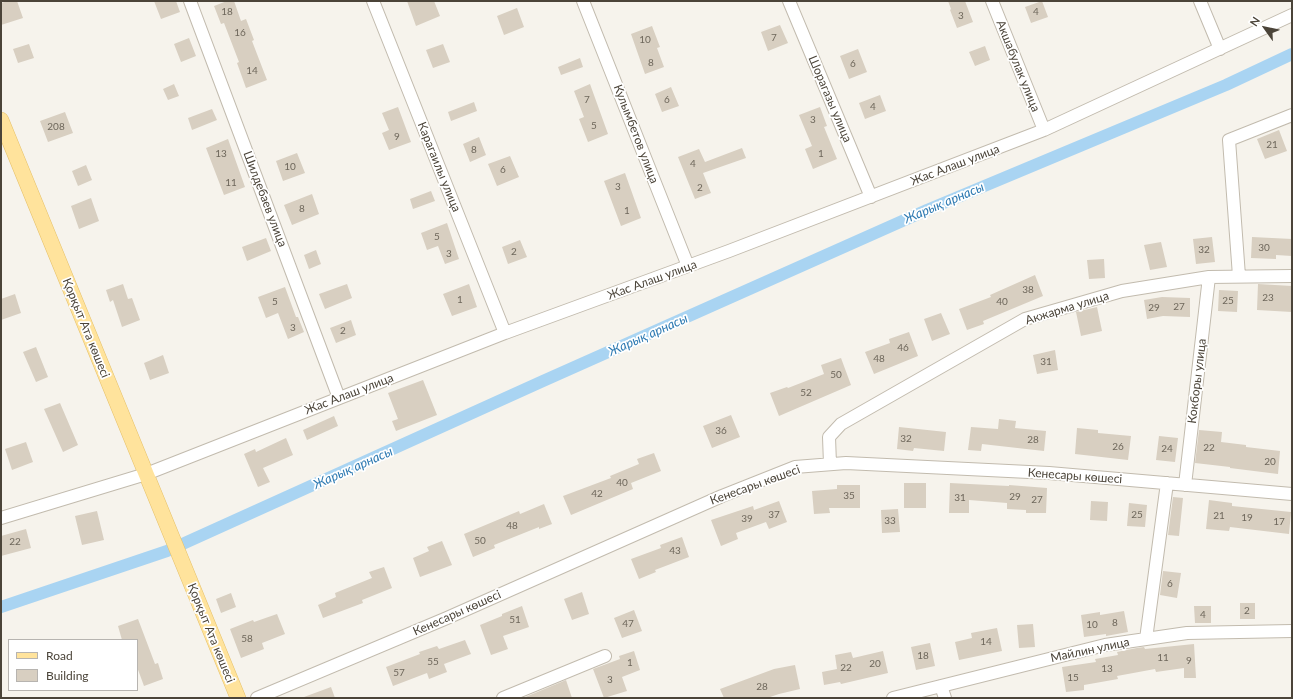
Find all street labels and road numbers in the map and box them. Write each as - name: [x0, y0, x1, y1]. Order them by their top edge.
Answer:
- street label: Акшабулак улица: [993, 18, 1043, 114]
- street label: Шорагазы улица: [805, 53, 855, 145]
- street label: Кулымбетов улица: [610, 82, 662, 186]
- street label: Карагаилы улица: [414, 120, 464, 214]
- street label: Жас Алаш улица: [909, 141, 1001, 189]
- street label: Шилдебаев улица: [240, 149, 290, 249]
- street label: Жас Алаш улица: [605, 257, 699, 303]
- street label: Қорқыт Ата көшесі: [59, 276, 113, 380]
- street label: Акжарма улица: [1023, 288, 1111, 328]
- street label: Кокборы улица: [1185, 338, 1209, 424]
- street label: Жас Алаш улица: [303, 370, 395, 418]
- street label: Кенесары көшесі: [708, 462, 802, 508]
- street label: Кенесары көшесі: [1027, 466, 1123, 486]
- street label: Қорқыт Ата көшесі: [184, 581, 238, 685]
- street label: Кенесары көшесі: [411, 587, 503, 639]
- street label: Майлин улица: [1049, 635, 1131, 665]

